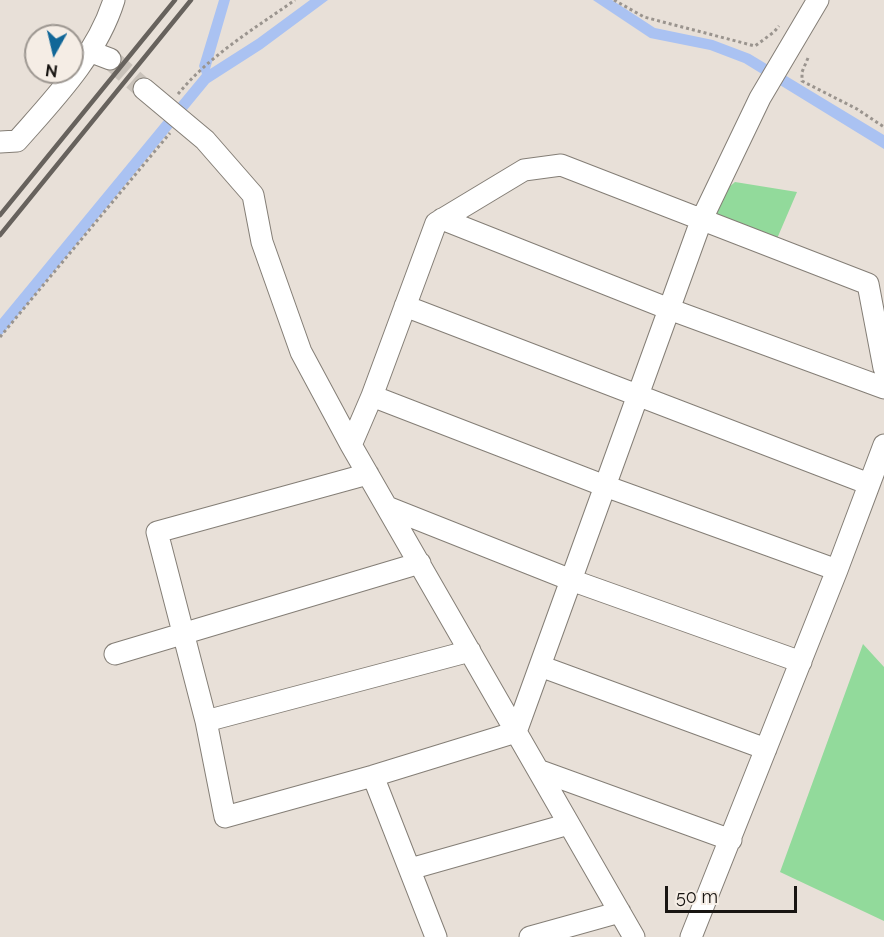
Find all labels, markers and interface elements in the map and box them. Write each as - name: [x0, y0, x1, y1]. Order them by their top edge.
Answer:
- north arrow: [24, 24, 84, 84]
- text: N: [44, 60, 59, 81]
- scale bar: [668, 874, 800, 912]
- text: 50 m: [676, 886, 718, 907]

